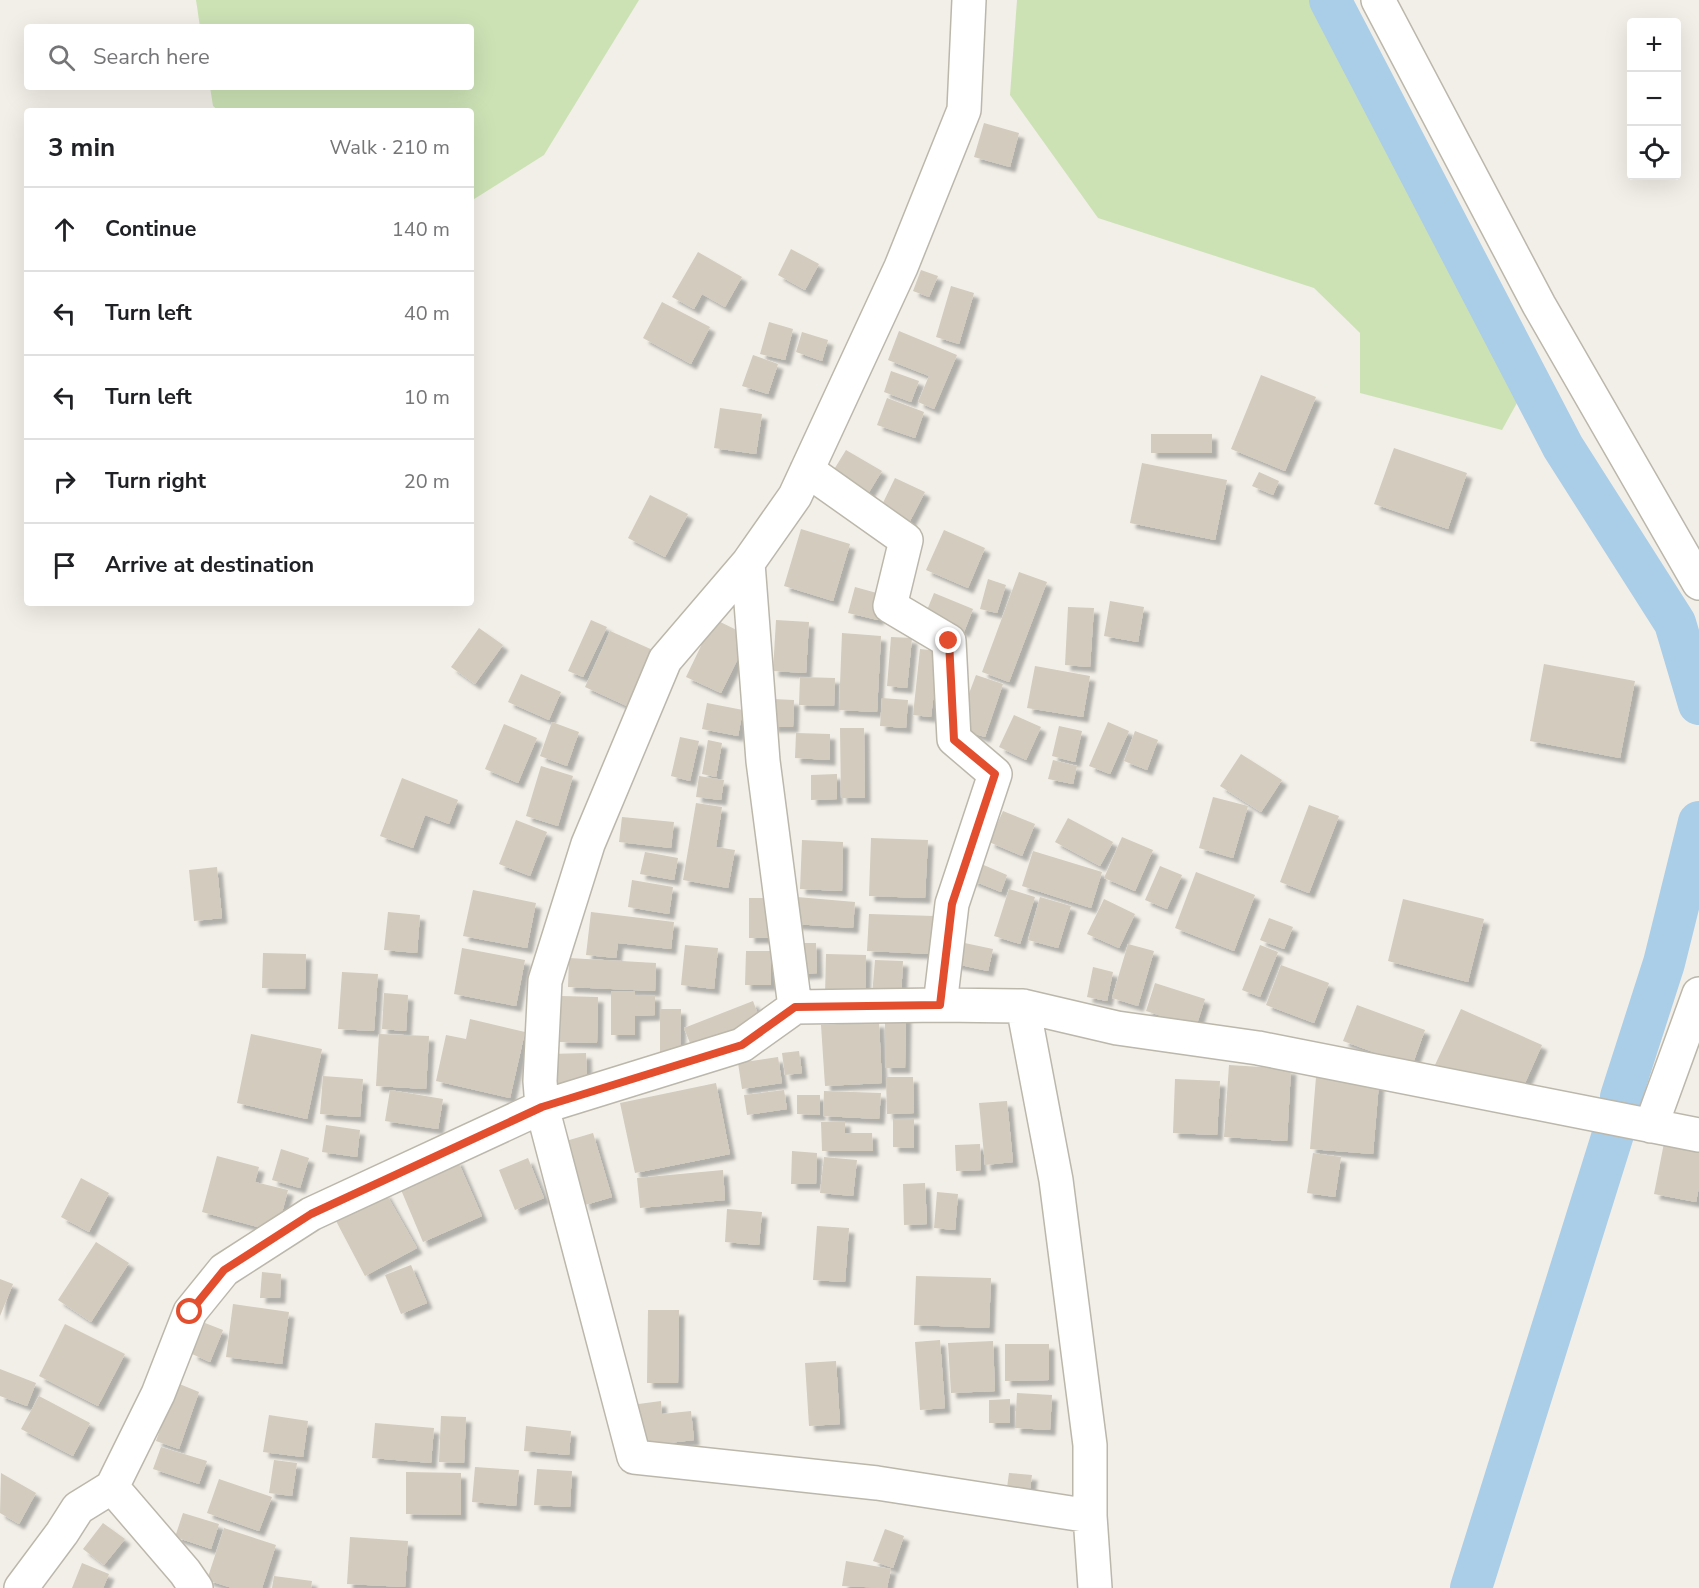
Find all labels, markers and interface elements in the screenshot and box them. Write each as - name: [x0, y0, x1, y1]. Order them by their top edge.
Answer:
- map controls: [1627, 18, 1681, 180]
- button: +: [1627, 18, 1681, 72]
- search box: [24, 24, 474, 90]
- icon: search: [45, 41, 78, 74]
- text: Search here: [93, 42, 210, 72]
- button: −: [1627, 72, 1681, 126]
- button: locate: [1627, 126, 1681, 180]
- text: 3 min: [48, 130, 115, 165]
- text: Walk · 210 m: [330, 134, 450, 161]
- icon: ahead: [48, 213, 81, 246]
- text: Continue: [105, 214, 196, 244]
- text: 140 m: [392, 216, 450, 243]
- icon: left: [48, 297, 81, 330]
- text: Turn left: [105, 298, 192, 328]
- text: 40 m: [404, 300, 450, 327]
- icon: left: [48, 381, 81, 414]
- text: Turn left: [105, 382, 192, 412]
- text: 10 m: [404, 384, 450, 411]
- icon: right: [48, 465, 81, 498]
- text: Turn right: [105, 466, 206, 496]
- text: 20 m: [404, 468, 450, 495]
- icon: arrive: [48, 549, 81, 582]
- text: Arrive at destination: [105, 550, 314, 580]
- route end: [935, 627, 961, 653]
- route start: [176, 1298, 202, 1324]

